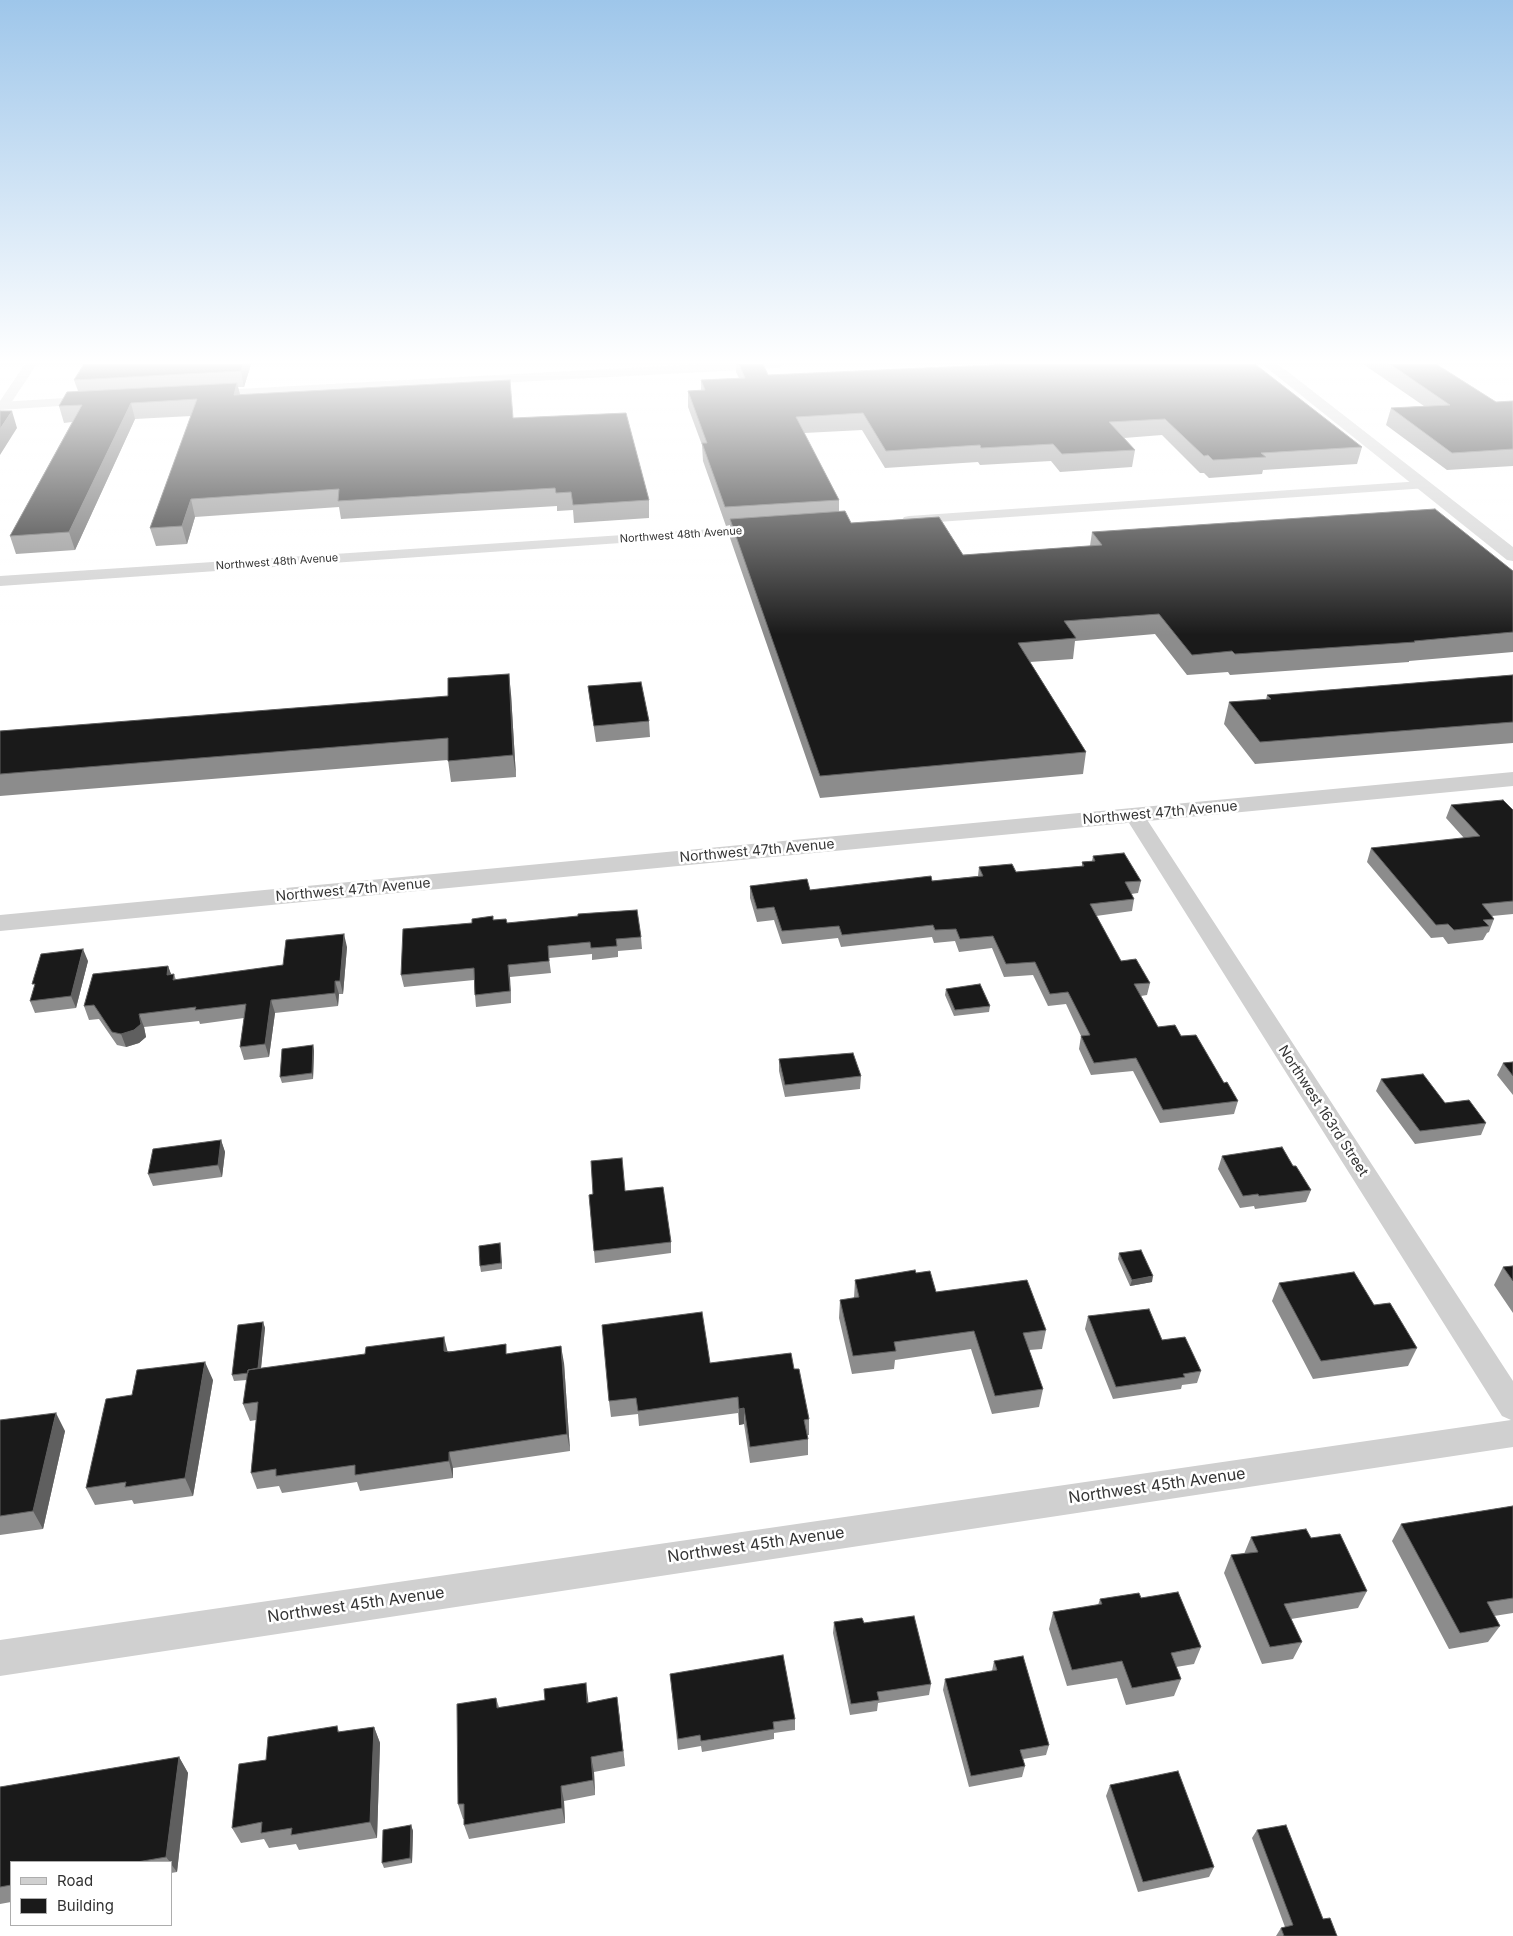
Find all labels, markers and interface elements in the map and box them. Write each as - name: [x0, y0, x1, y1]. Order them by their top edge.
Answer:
- street label: Northwest 48th Avenue: [619, 524, 743, 546]
- street label: Northwest 48th Avenue: [215, 551, 339, 573]
- street label: Northwest 47th Avenue: [1082, 798, 1238, 828]
- street label: Northwest 47th Avenue: [679, 836, 835, 866]
- street label: Northwest 47th Avenue: [275, 875, 431, 905]
- street label: Northwest 163rd Street: [1274, 1042, 1372, 1180]
- street label: Northwest 45th Avenue: [1067, 1464, 1247, 1508]
- street label: Northwest 45th Avenue: [666, 1523, 846, 1567]
- street label: Northwest 45th Avenue: [266, 1583, 446, 1627]
- legend: [10, 1861, 172, 1926]
- text: Road: [57, 1871, 93, 1890]
- text: Building: [57, 1896, 114, 1915]

